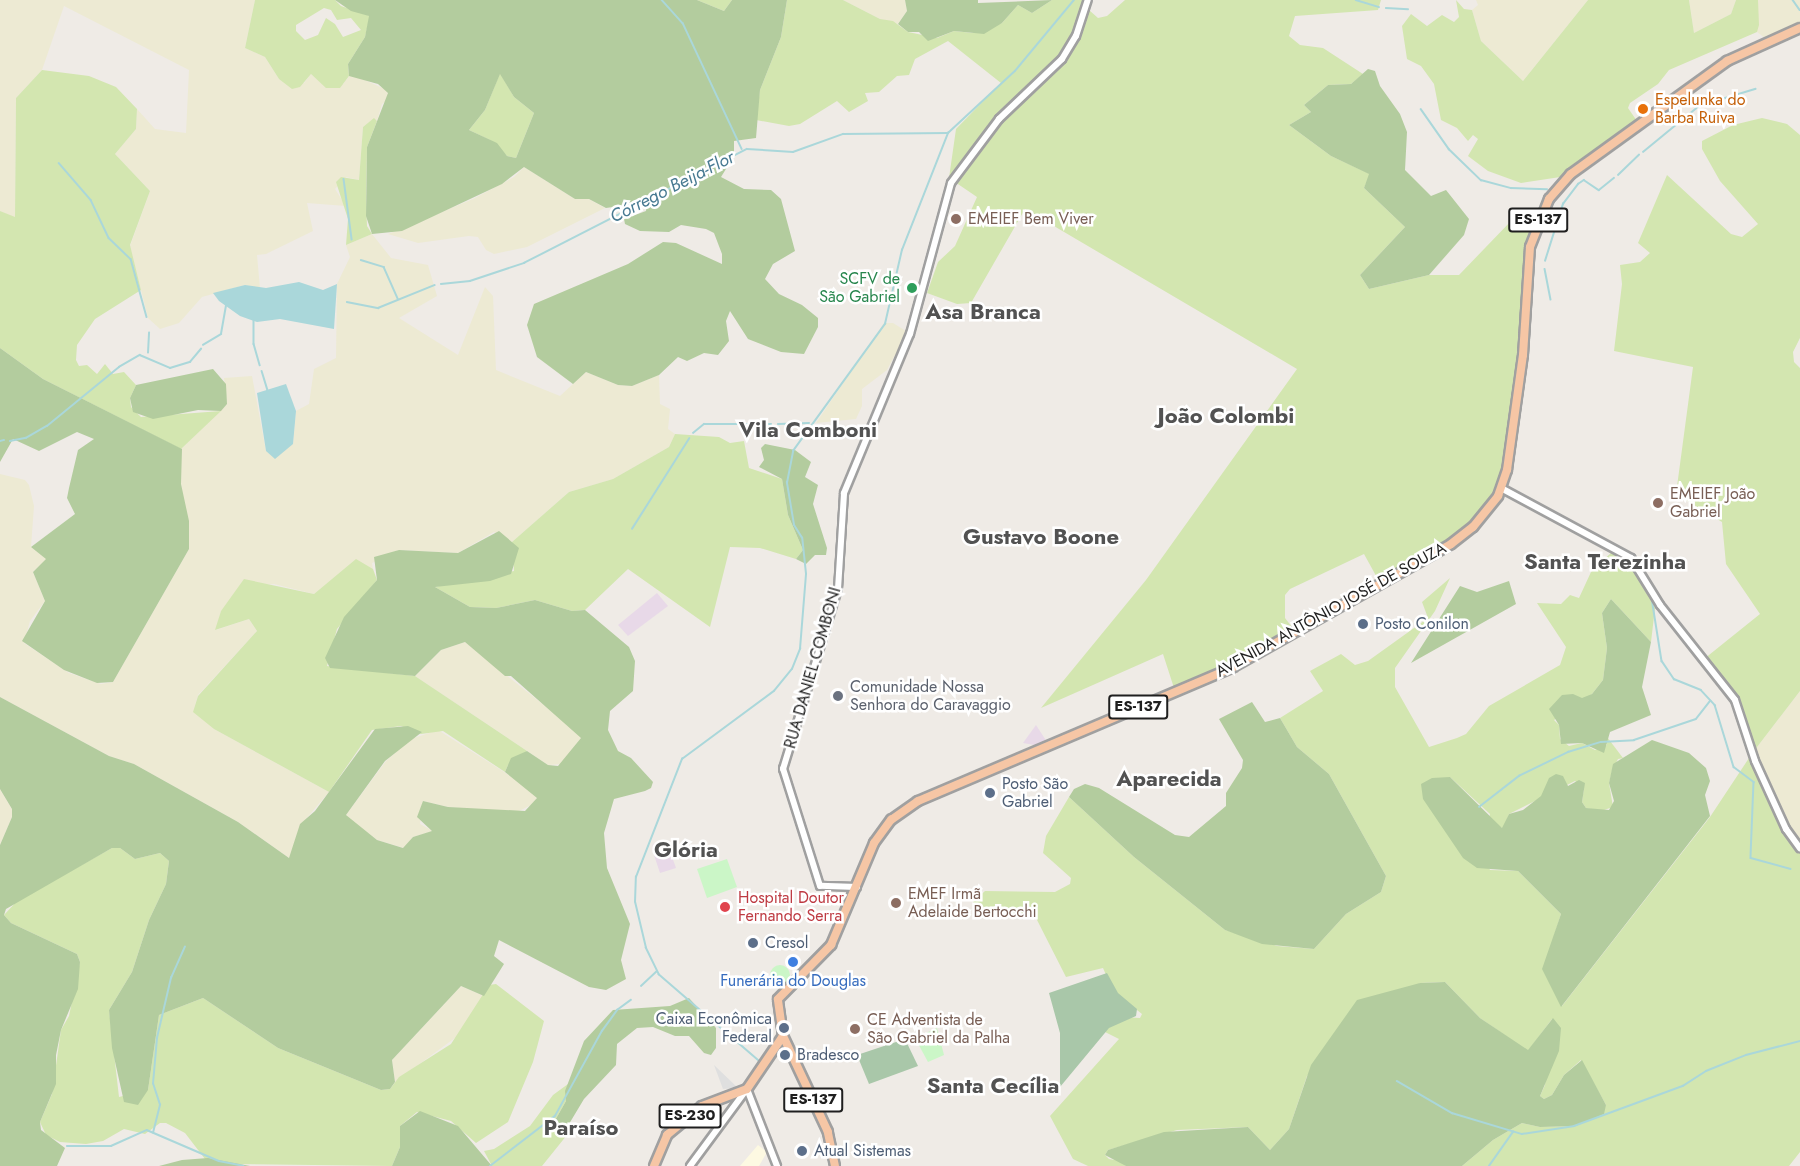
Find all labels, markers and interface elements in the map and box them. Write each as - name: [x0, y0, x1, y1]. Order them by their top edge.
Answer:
- place label: Espelunka do Barba Ruiva: [1655, 90, 1745, 128]
- marker: Espelunka do Barba Ruiva: [1636, 102, 1650, 116]
- water label: Córrego Beija-Flor: [606, 146, 738, 228]
- road number: ES-137: [1508, 208, 1568, 232]
- place label: EMEIEF Bem Viver: [968, 209, 1094, 229]
- marker: EMEIEF Bem Viver: [949, 212, 963, 226]
- place label: SCFV de São Gabriel: [819, 269, 900, 307]
- marker: SCFV de São Gabriel: [905, 281, 919, 295]
- district label: Asa Branca: [925, 299, 1041, 325]
- district label: João Colombi: [1158, 403, 1294, 429]
- district label: Vila Comboni: [739, 417, 877, 443]
- place label: EMEIEF João Gabriel: [1670, 484, 1755, 522]
- marker: EMEIEF João Gabriel: [1651, 496, 1665, 510]
- district label: Gustavo Boone: [963, 524, 1119, 550]
- street label: AVENIDA ANTÔNIO JOSÉ DE SOUZA: [1212, 538, 1450, 682]
- district label: Santa Terezinha: [1524, 549, 1686, 575]
- street label: RUA DANIEL COMBONI: [781, 585, 845, 751]
- place label: Posto Conilon: [1375, 614, 1469, 634]
- marker: Posto Conilon: [1356, 617, 1370, 631]
- place label: Comunidade Nossa Senhora do Caravaggio: [850, 677, 1011, 715]
- marker: Comunidade Nossa Senhora do Caravaggio: [831, 689, 845, 703]
- road number: ES-137: [1108, 695, 1168, 719]
- district label: Aparecida: [1116, 766, 1222, 792]
- place label: Posto São Gabriel: [1002, 774, 1068, 812]
- marker: Posto São Gabriel: [983, 786, 997, 800]
- district label: Glória: [654, 837, 718, 863]
- place label: EMEF Irmã Adelaide Bertocchi: [908, 884, 1037, 922]
- place label: Hospital Doutor Fernando Serra: [738, 888, 844, 926]
- marker: EMEF Irmã Adelaide Bertocchi: [889, 896, 903, 910]
- marker: Hospital Doutor Fernando Serra: [716, 898, 734, 916]
- place label: Cresol: [765, 933, 808, 953]
- marker: Cresol: [746, 936, 760, 950]
- marker: Funerária do Douglas: [786, 955, 800, 969]
- place label: Funerária do Douglas: [720, 971, 866, 991]
- place label: Caixa Econômica Federal: [656, 1009, 772, 1047]
- place label: CE Adventista de São Gabriel da Palha: [867, 1010, 1010, 1048]
- marker: Caixa Econômica Federal: [777, 1021, 791, 1035]
- marker: CE Adventista de São Gabriel da Palha: [848, 1022, 862, 1036]
- place label: Bradesco: [797, 1045, 859, 1065]
- marker: Bradesco: [778, 1048, 792, 1062]
- district label: Santa Cecília: [927, 1073, 1059, 1099]
- road number: ES-137: [783, 1088, 843, 1112]
- road number: ES-230: [658, 1104, 722, 1128]
- district label: Paraíso: [544, 1115, 618, 1141]
- place label: Atual Sistemas: [814, 1141, 911, 1161]
- marker: Atual Sistemas: [795, 1144, 809, 1158]

